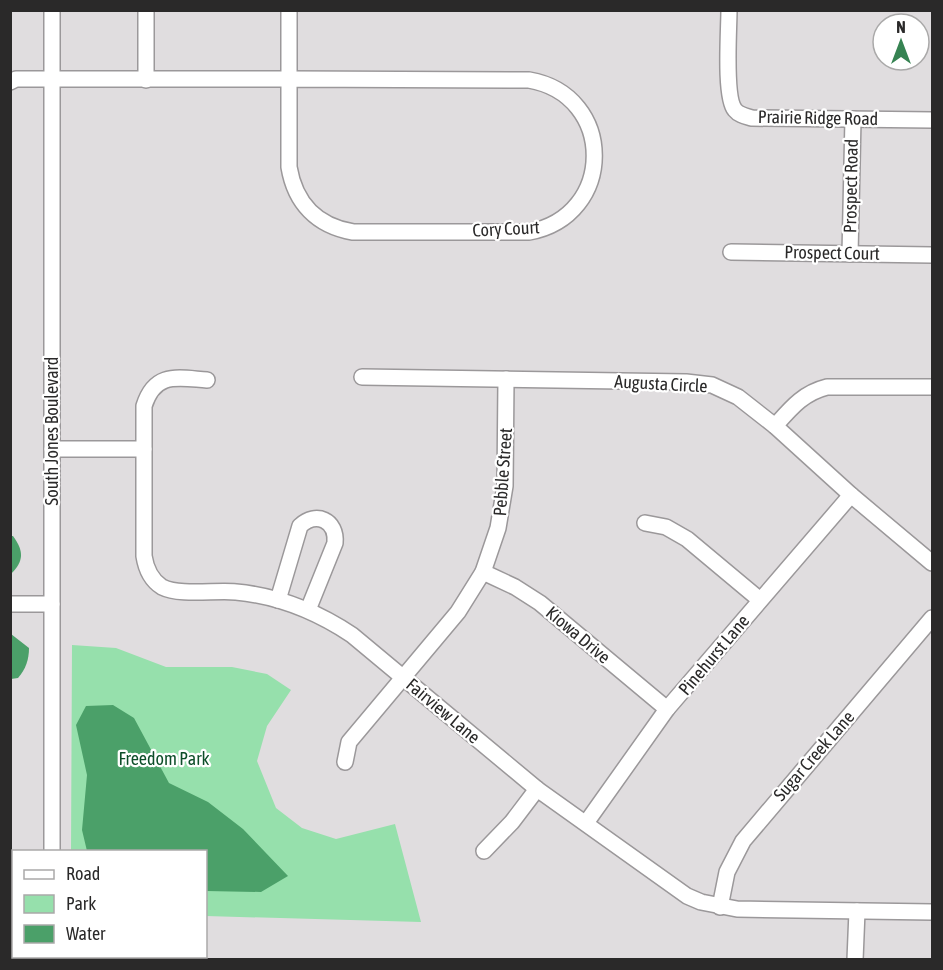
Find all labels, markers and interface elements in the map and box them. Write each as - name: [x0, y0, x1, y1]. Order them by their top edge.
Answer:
- north arrow: [871, 12, 931, 72]
- text: N: [896, 18, 906, 36]
- street label: Prairie Ridge Road: [758, 106, 878, 129]
- street label: Prospect Road: [839, 139, 862, 233]
- street label: Cory Court: [472, 216, 540, 241]
- street label: Prospect Court: [784, 241, 880, 264]
- street label: South Jones Boulevard: [41, 357, 62, 505]
- street label: Augusta Circle: [614, 371, 708, 396]
- street label: Pebble Street: [489, 427, 516, 517]
- street label: Kiowa Drive: [542, 602, 615, 668]
- street label: Pinehurst Lane: [674, 610, 753, 699]
- street label: Fairview Lane: [402, 674, 484, 747]
- street label: Sugar Creek Lane: [769, 706, 858, 805]
- park label: Freedom Park: [119, 748, 209, 769]
- legend: [12, 850, 207, 958]
- text: Road: [66, 863, 100, 884]
- text: Park: [66, 893, 96, 914]
- text: Water: [66, 923, 106, 944]

